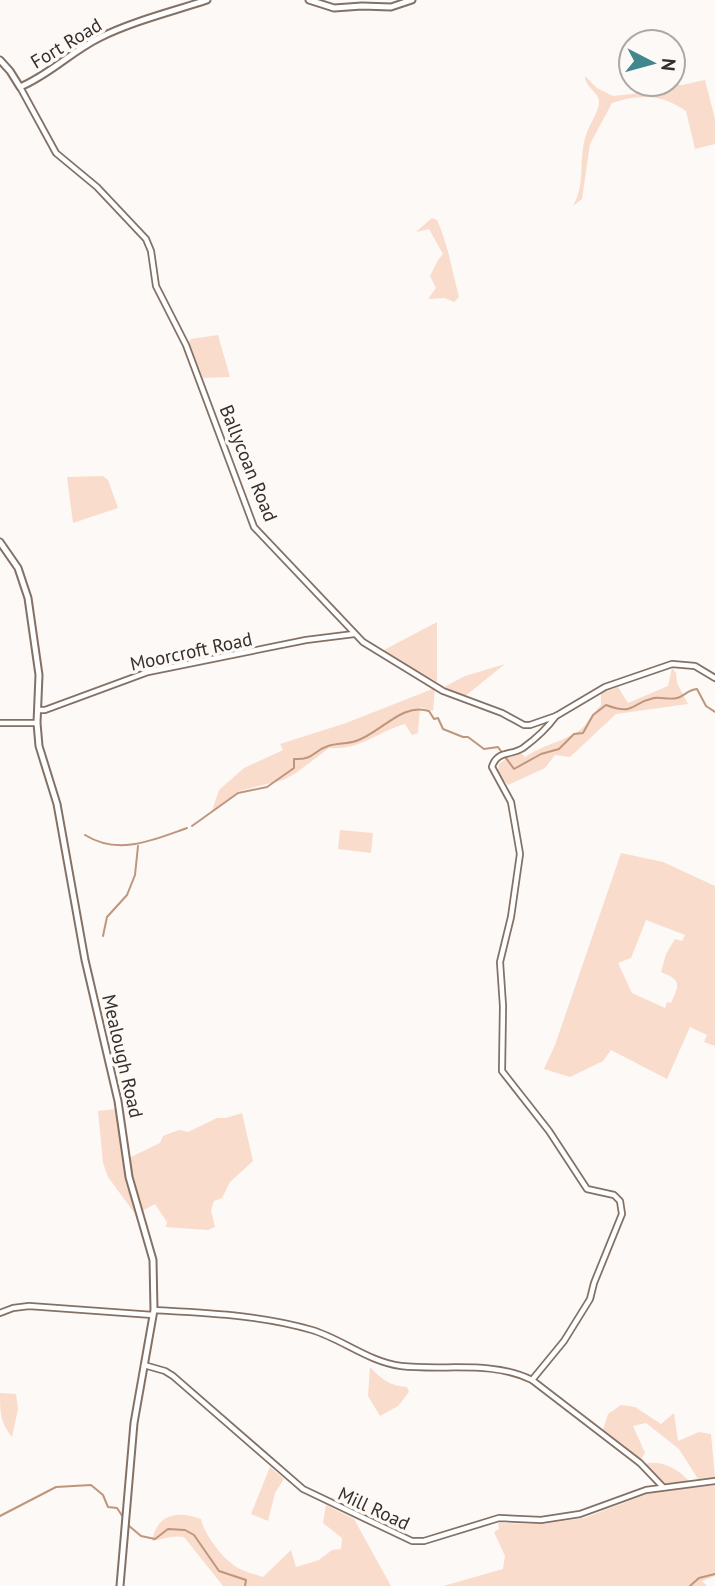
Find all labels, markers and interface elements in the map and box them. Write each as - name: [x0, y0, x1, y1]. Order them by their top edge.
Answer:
- street label: Fort Road: [26, 12, 106, 74]
- north arrow: [617, 28, 687, 98]
- text: N: [656, 57, 681, 72]
- street label: Ballycoan Road: [215, 401, 283, 525]
- street label: Moorcroft Road: [128, 626, 254, 676]
- street label: Mealough Road: [97, 992, 149, 1120]
- street label: Mill Road: [334, 1481, 414, 1535]

